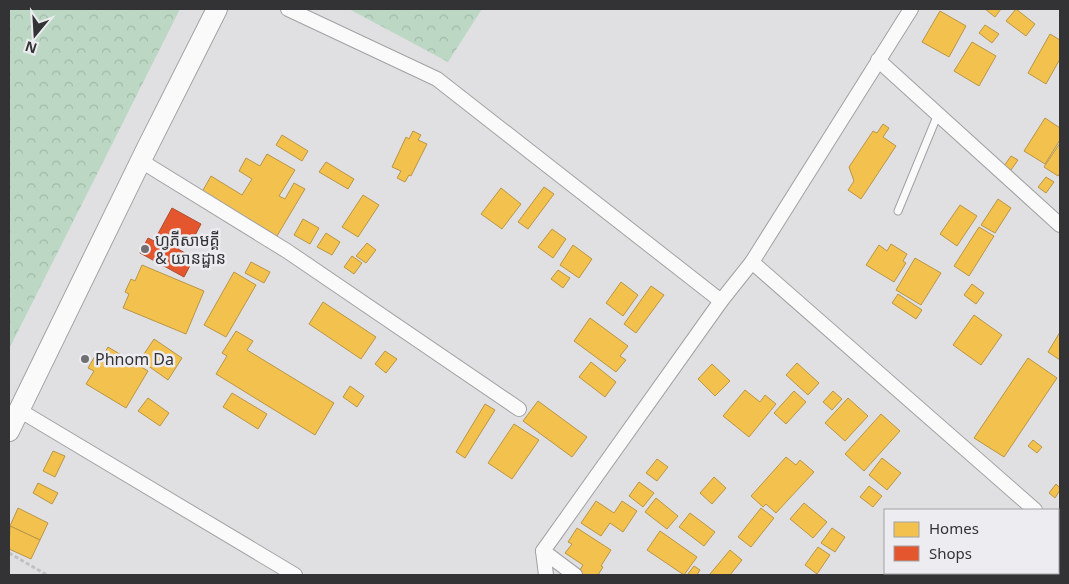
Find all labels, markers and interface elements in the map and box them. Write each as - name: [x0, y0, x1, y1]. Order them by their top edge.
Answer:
- north arrow: [10, 10, 60, 60]
- text: N: [22, 37, 39, 59]
- place label: ហ្វភីសាមគ្គី & យានដ្ឋាន: [155, 229, 226, 269]
- marker: ហ្វភីសាមគ្គី & យានដ្ឋាន: [139, 243, 151, 255]
- place label: Phnom Da: [95, 348, 174, 370]
- marker: Phnom Da: [79, 353, 91, 365]
- legend: [884, 509, 1059, 574]
- text: Homes: [929, 518, 979, 538]
- text: Shops: [929, 543, 972, 563]

